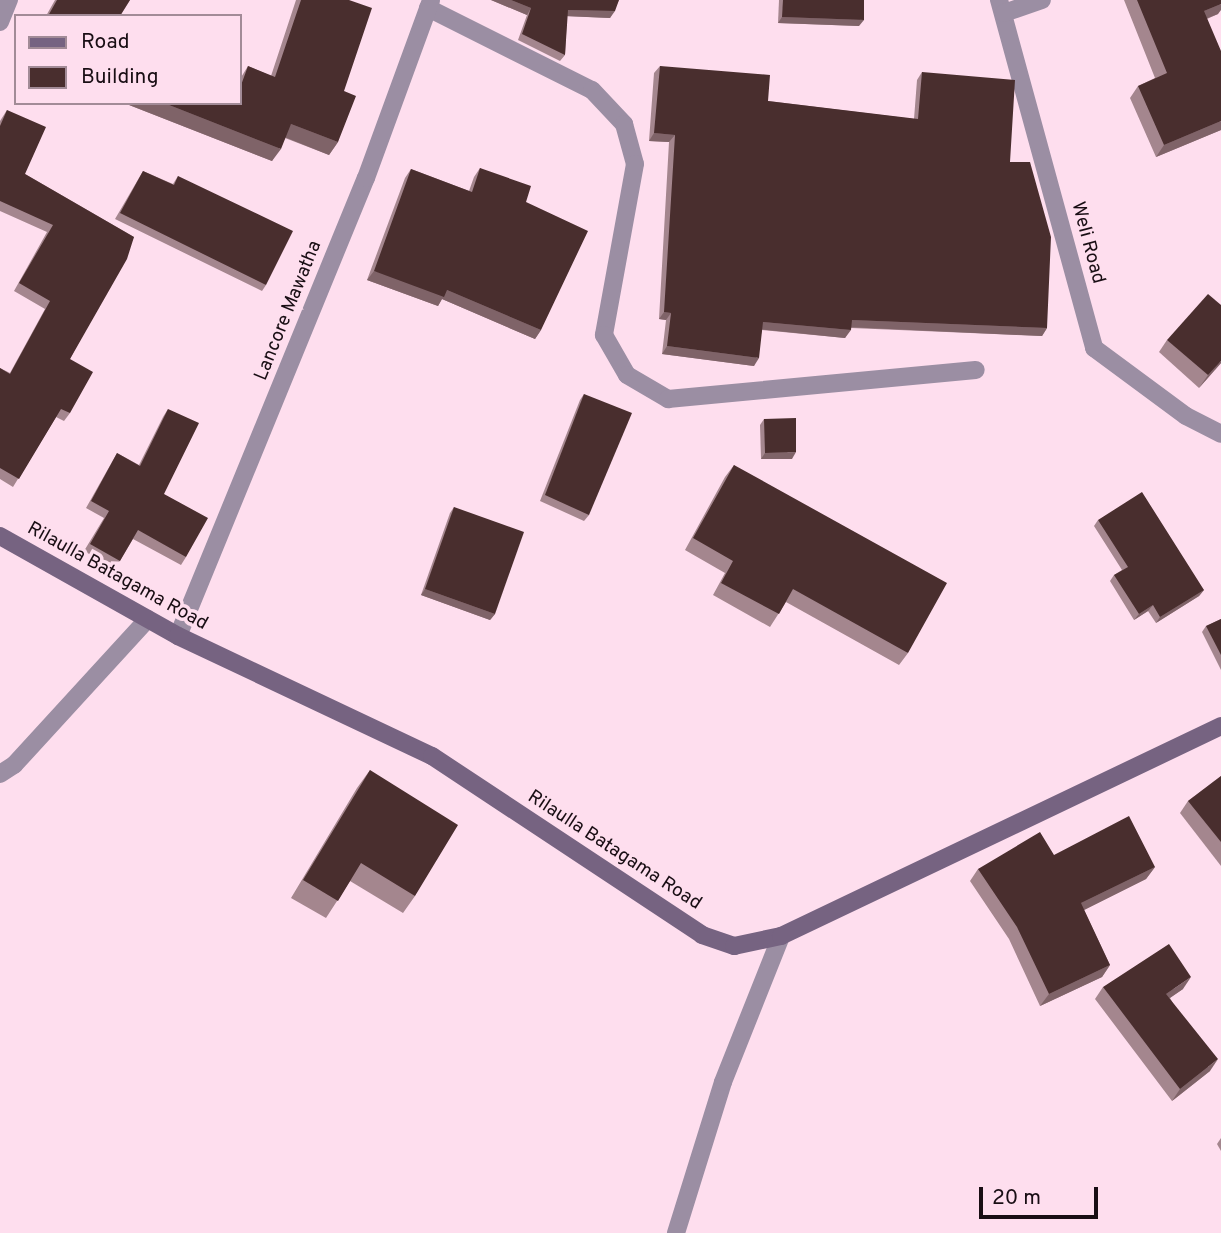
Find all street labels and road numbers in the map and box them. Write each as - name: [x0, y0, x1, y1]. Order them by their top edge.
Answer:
- street label: Weli Road: [1065, 199, 1109, 287]
- street label: Lancore Mawatha: [251, 238, 327, 384]
- street label: Rilaulla Batagama Road: [23, 518, 211, 636]
- street label: Rilaulla Batagama Road: [523, 786, 705, 916]

